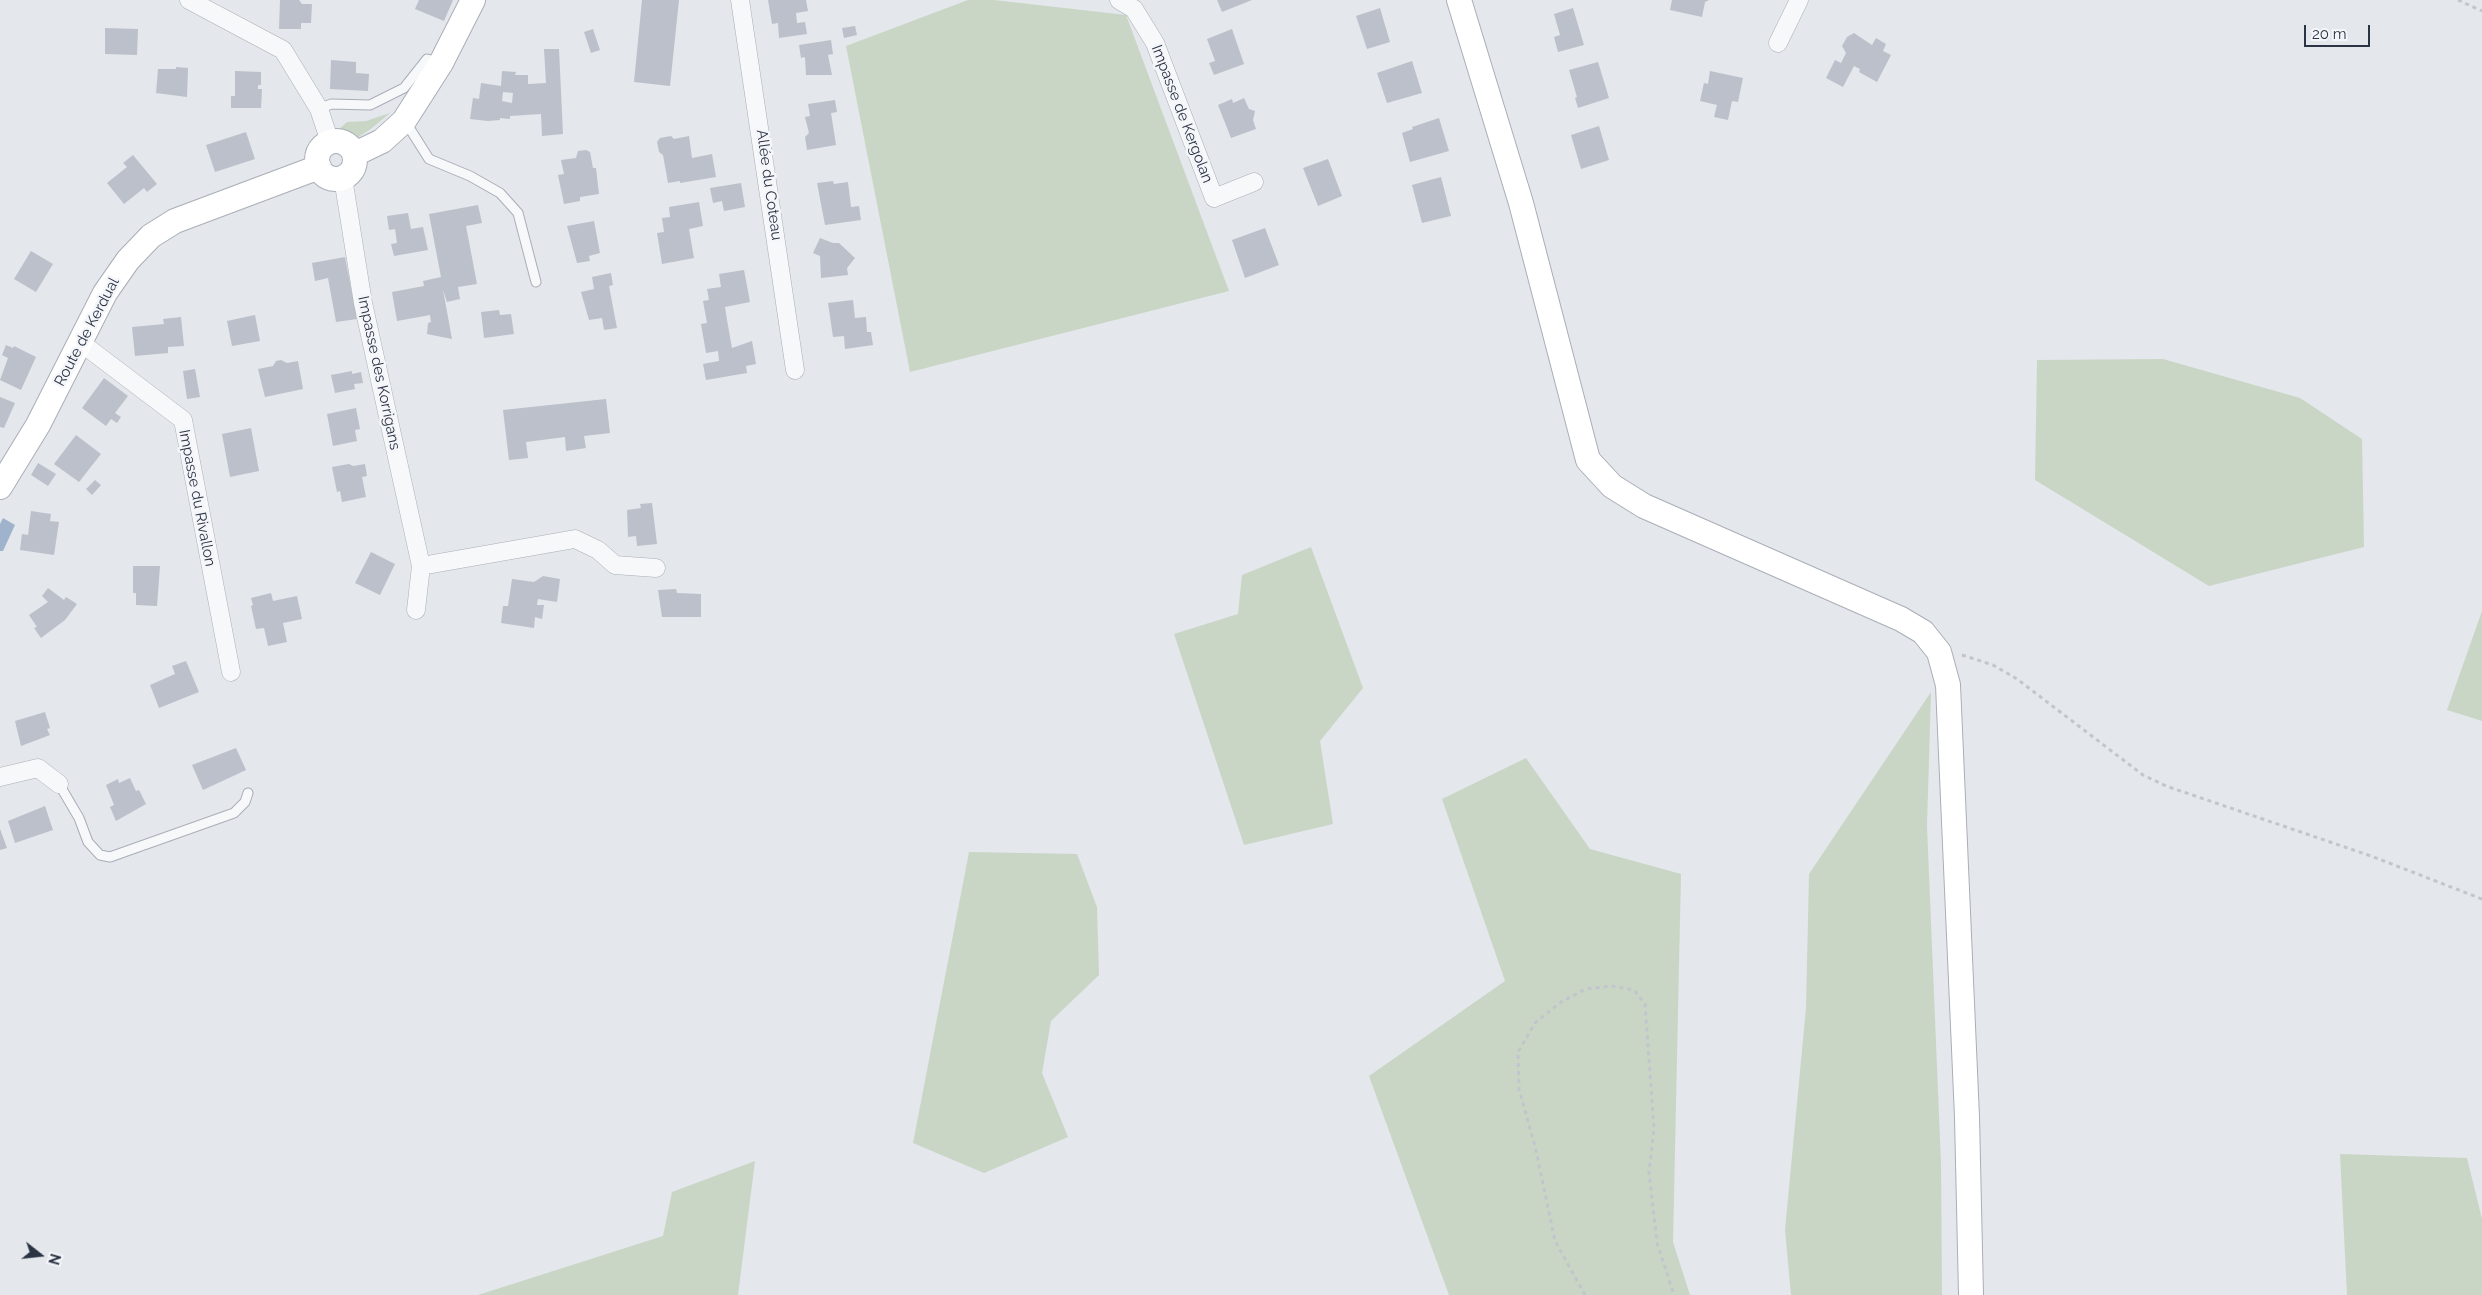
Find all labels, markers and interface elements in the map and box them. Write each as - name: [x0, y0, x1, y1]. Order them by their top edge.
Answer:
- scale bar: [2307, 15, 2373, 47]
- text: 20 m: [2312, 25, 2347, 43]
- street label: Impasse de Kergolan: [1147, 43, 1217, 185]
- street label: Allée du Coteau: [752, 128, 786, 242]
- street label: Route de Kerdual: [51, 275, 123, 389]
- street label: Impasse des Korrigans: [354, 295, 404, 451]
- street label: Impasse du Rivallon: [175, 428, 219, 568]
- north arrow: [15, 1230, 65, 1280]
- text: N: [45, 1252, 64, 1266]

